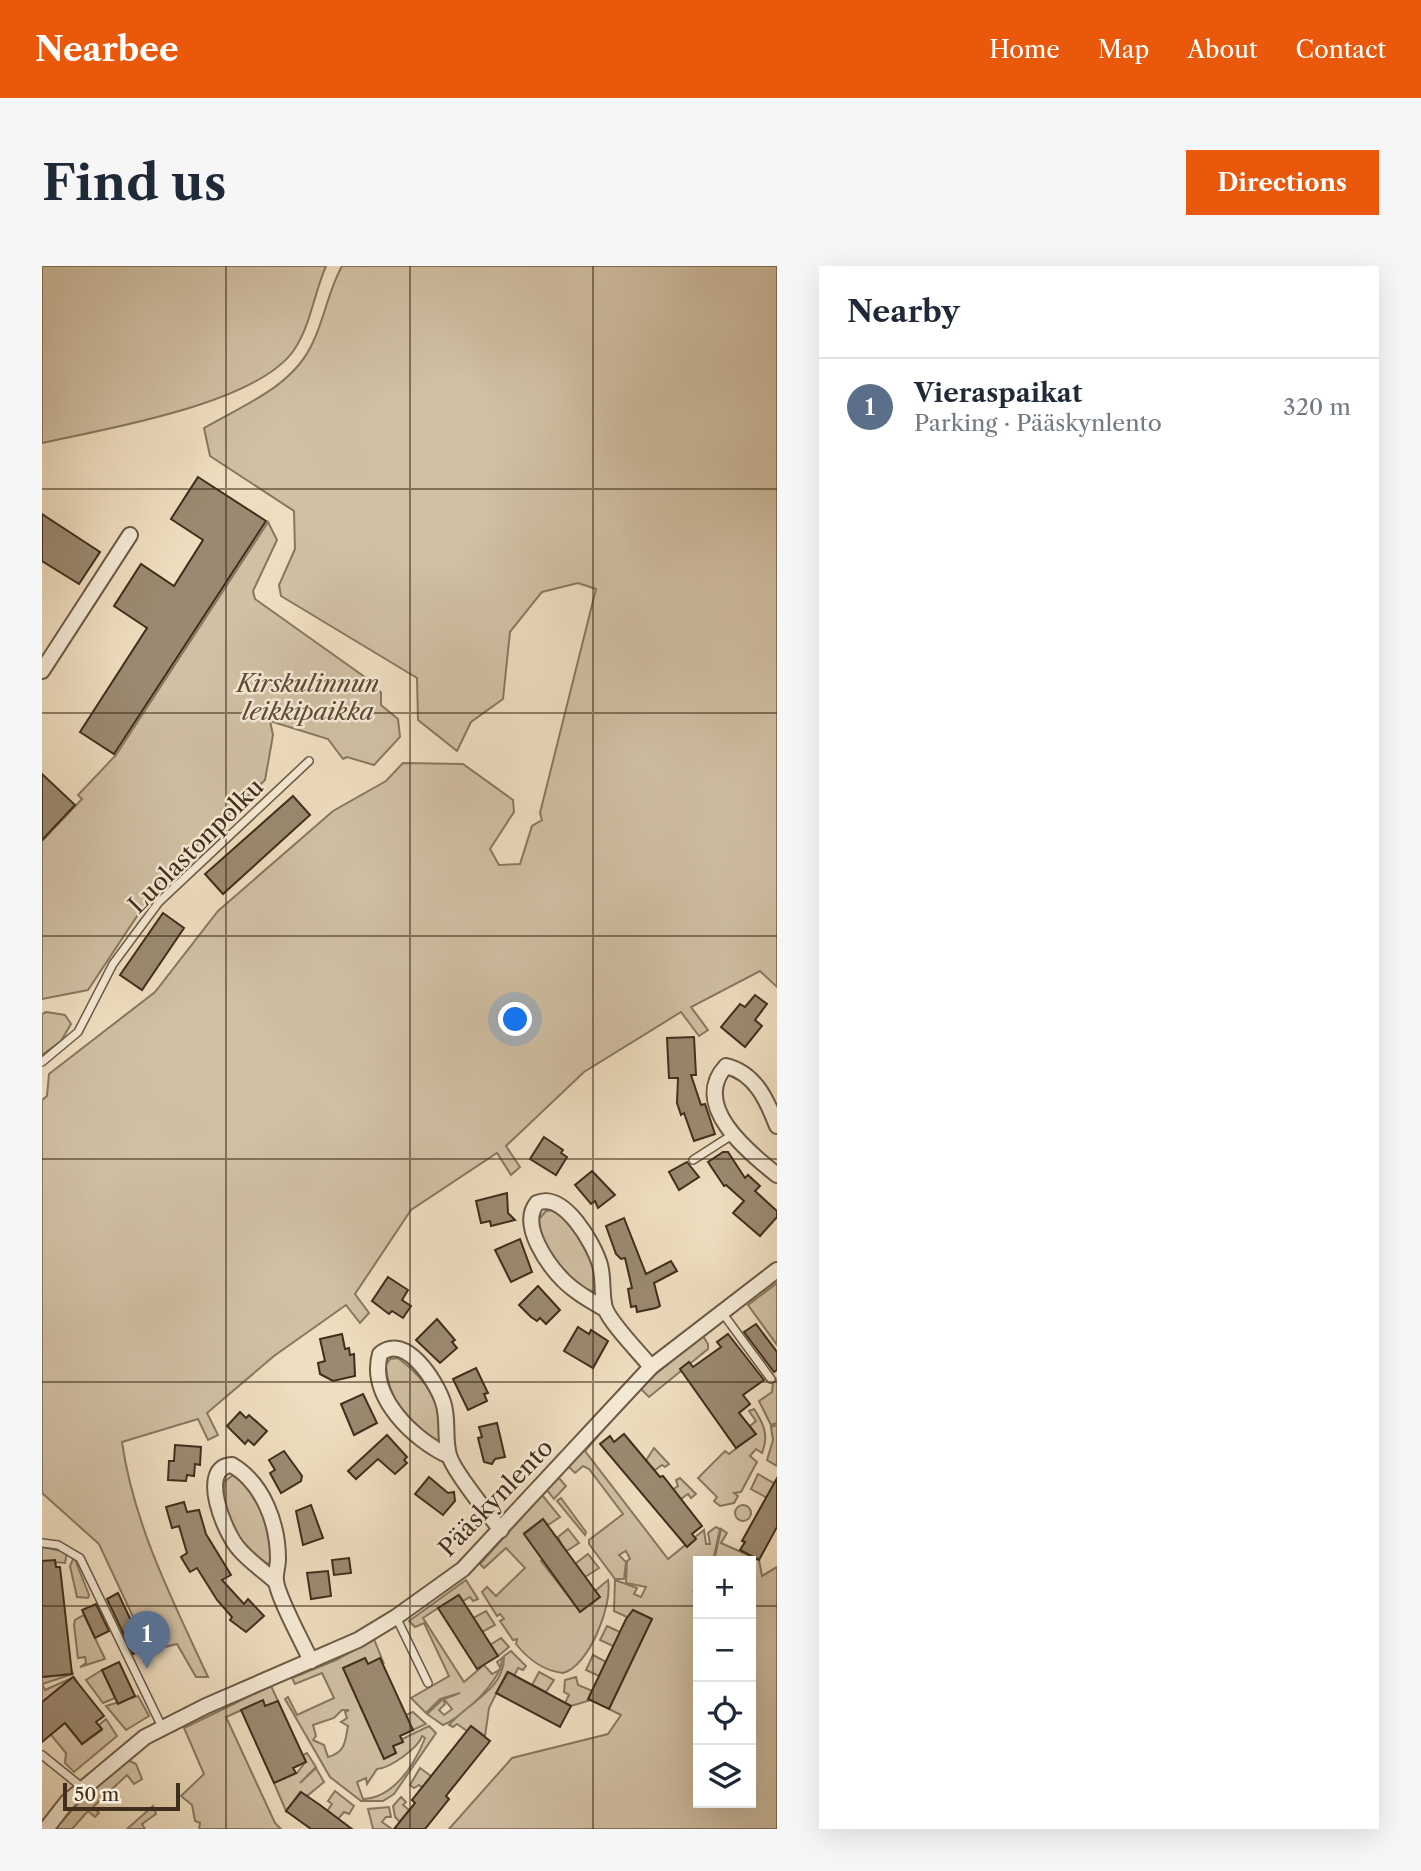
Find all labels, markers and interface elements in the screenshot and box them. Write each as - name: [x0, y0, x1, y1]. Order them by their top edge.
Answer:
- text: Nearbee: [35, 29, 179, 70]
- text: Home: [989, 35, 1060, 64]
- text: Map: [1098, 35, 1149, 64]
- text: About: [1187, 35, 1258, 64]
- text: Contact: [1296, 35, 1386, 64]
- button: Directions: [1186, 150, 1379, 215]
- text: Find us: [42, 152, 226, 213]
- text: Nearby: [847, 293, 960, 330]
- text: Vieraspaikat: [914, 377, 1082, 409]
- text: 1: [865, 393, 875, 421]
- text: 320 m: [1283, 393, 1351, 421]
- text: Parking · Pääskynlento: [914, 409, 1162, 437]
- park label: Kirskulinnun leikkipaikka: [235, 669, 379, 726]
- street label: Luolastonpolku: [122, 772, 269, 919]
- your location: [498, 1002, 532, 1036]
- street label: Pääskynlento: [432, 1433, 559, 1562]
- map controls: [693, 1556, 756, 1808]
- button: +: [693, 1556, 756, 1619]
- pin: 1: [124, 1611, 170, 1669]
- button: −: [693, 1619, 756, 1682]
- button: locate: [693, 1682, 756, 1745]
- button: layers: [693, 1745, 756, 1808]
- scale bar: [63, 1780, 180, 1812]
- text: 50 m: [74, 1783, 119, 1806]

